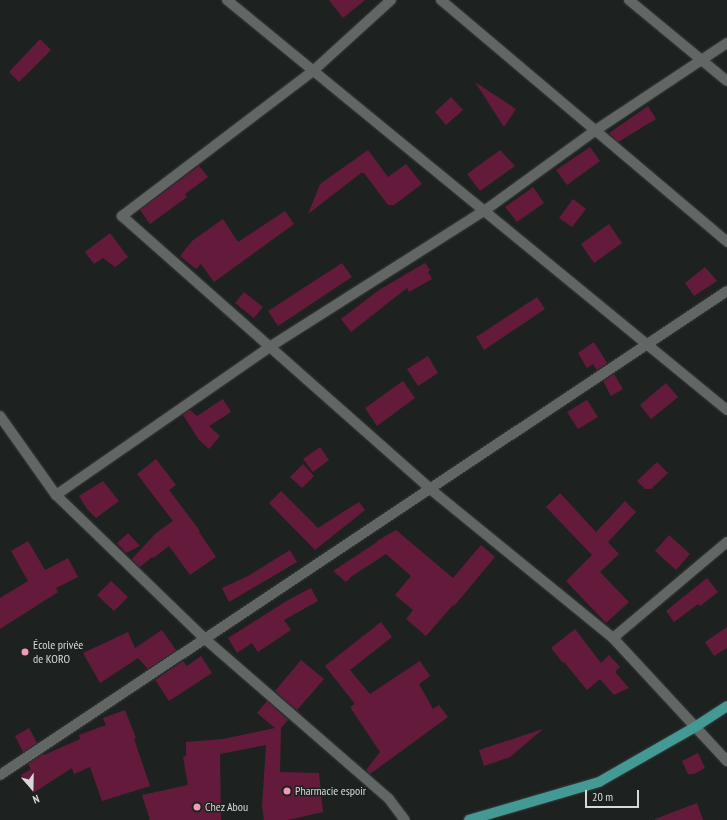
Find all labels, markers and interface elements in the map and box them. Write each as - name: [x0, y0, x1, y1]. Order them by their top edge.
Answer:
- place label: École privée de KORO: [33, 638, 83, 666]
- marker: École privée de KORO: [20, 647, 30, 657]
- north arrow: [12, 768, 52, 808]
- scale bar: [587, 782, 641, 808]
- place label: Pharmacie espoir: [295, 784, 366, 798]
- marker: Pharmacie espoir: [282, 786, 292, 796]
- text: 20 m: [592, 789, 613, 804]
- text: N: [31, 792, 41, 807]
- place label: Chez Abou: [205, 800, 249, 814]
- marker: Chez Abou: [192, 802, 202, 812]

